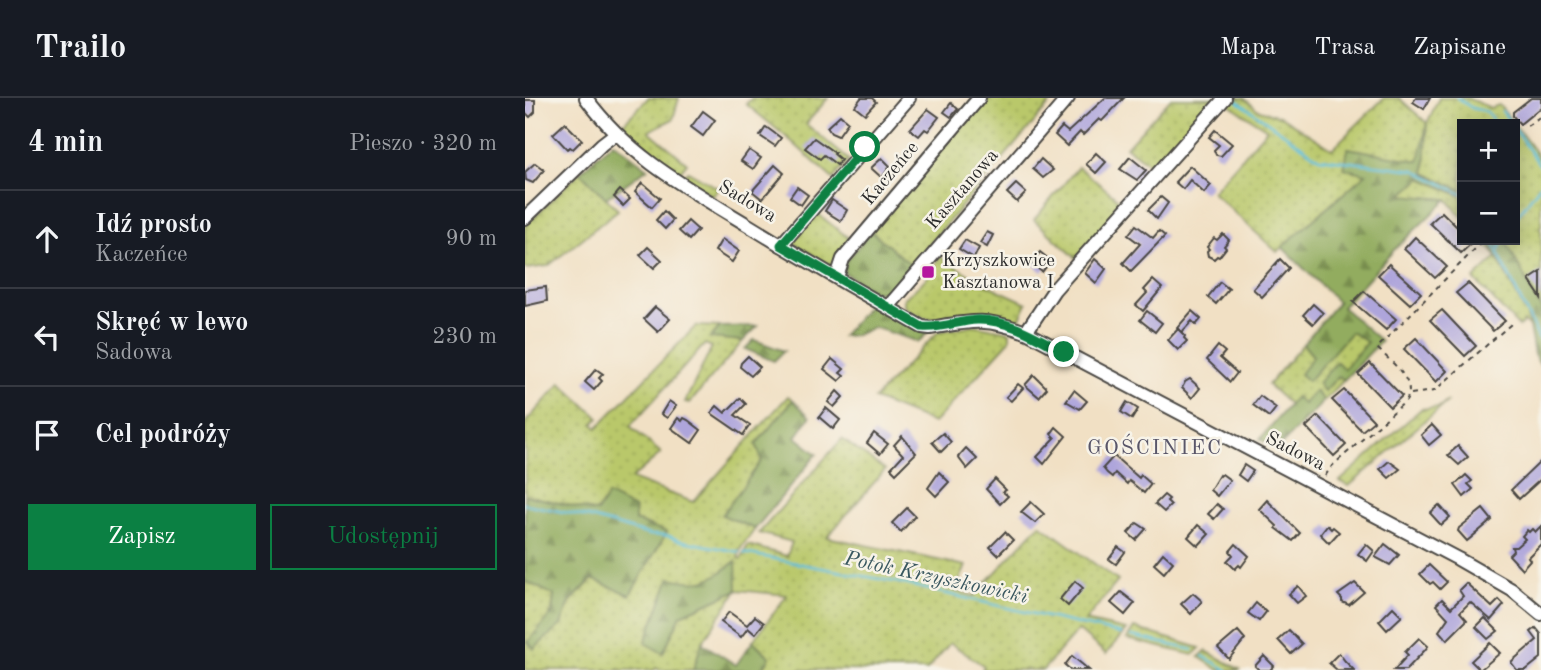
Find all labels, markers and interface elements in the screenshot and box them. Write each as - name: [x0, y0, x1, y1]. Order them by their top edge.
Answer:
- text: Trailo: [35, 32, 126, 65]
- text: Mapa: [1220, 36, 1276, 60]
- text: Trasa: [1314, 36, 1375, 60]
- text: Zapisane: [1413, 36, 1506, 60]
- map controls: [1457, 119, 1520, 245]
- button: +: [1457, 119, 1520, 182]
- text: 4 min: [28, 128, 103, 158]
- route start: [849, 131, 880, 162]
- text: Pieszo · 320 m: [349, 132, 497, 155]
- street label: Kaczeńce: [859, 139, 923, 209]
- street label: Kasztanowa: [923, 146, 1003, 234]
- street label: Sadowa: [715, 177, 780, 227]
- button: −: [1457, 182, 1520, 245]
- text: Idź prosto: [95, 212, 212, 238]
- icon: ahead: [28, 220, 66, 258]
- text: 90 m: [446, 227, 497, 250]
- text: Kaczeńce: [95, 243, 188, 266]
- place label: Krzyszkowice Kasztanowa I: [942, 252, 1055, 293]
- marker: Krzyszkowice Kasztanowa I: [920, 264, 936, 280]
- text: Skręć w lewo: [95, 310, 248, 336]
- icon: left: [28, 318, 66, 356]
- text: 230 m: [432, 325, 497, 348]
- route end: [1048, 336, 1079, 367]
- text: Sadowa: [95, 341, 172, 364]
- icon: arrive: [28, 416, 66, 454]
- text: Cel podróży: [95, 422, 231, 448]
- street label: Sadowa: [1262, 429, 1328, 475]
- district label: GOŚCINIEC: [1087, 433, 1223, 459]
- button: Zapisz: [28, 504, 256, 570]
- button: Udostępnij: [270, 504, 497, 570]
- water label: Potok Krzyszkowicki: [841, 548, 1030, 608]

